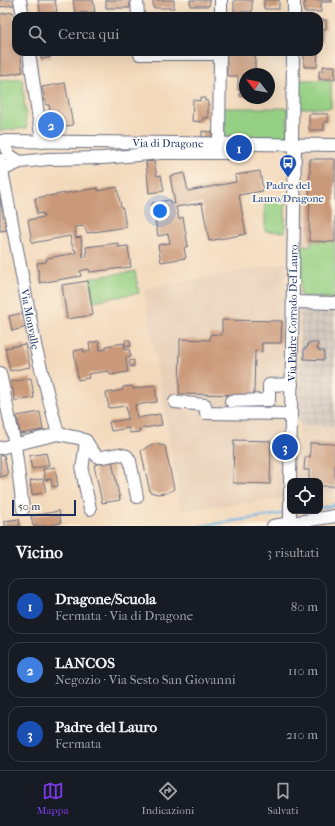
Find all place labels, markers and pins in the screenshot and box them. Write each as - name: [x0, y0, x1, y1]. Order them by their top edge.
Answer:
- pin: 2: [38, 110, 64, 140]
- pin: 1: [226, 133, 252, 163]
- bus stop icon: Padre del Lauro/Dragone: [278, 153, 298, 178]
- place label: Padre del Lauro/Dragone: [252, 179, 325, 205]
- pin: 3: [272, 432, 298, 462]

